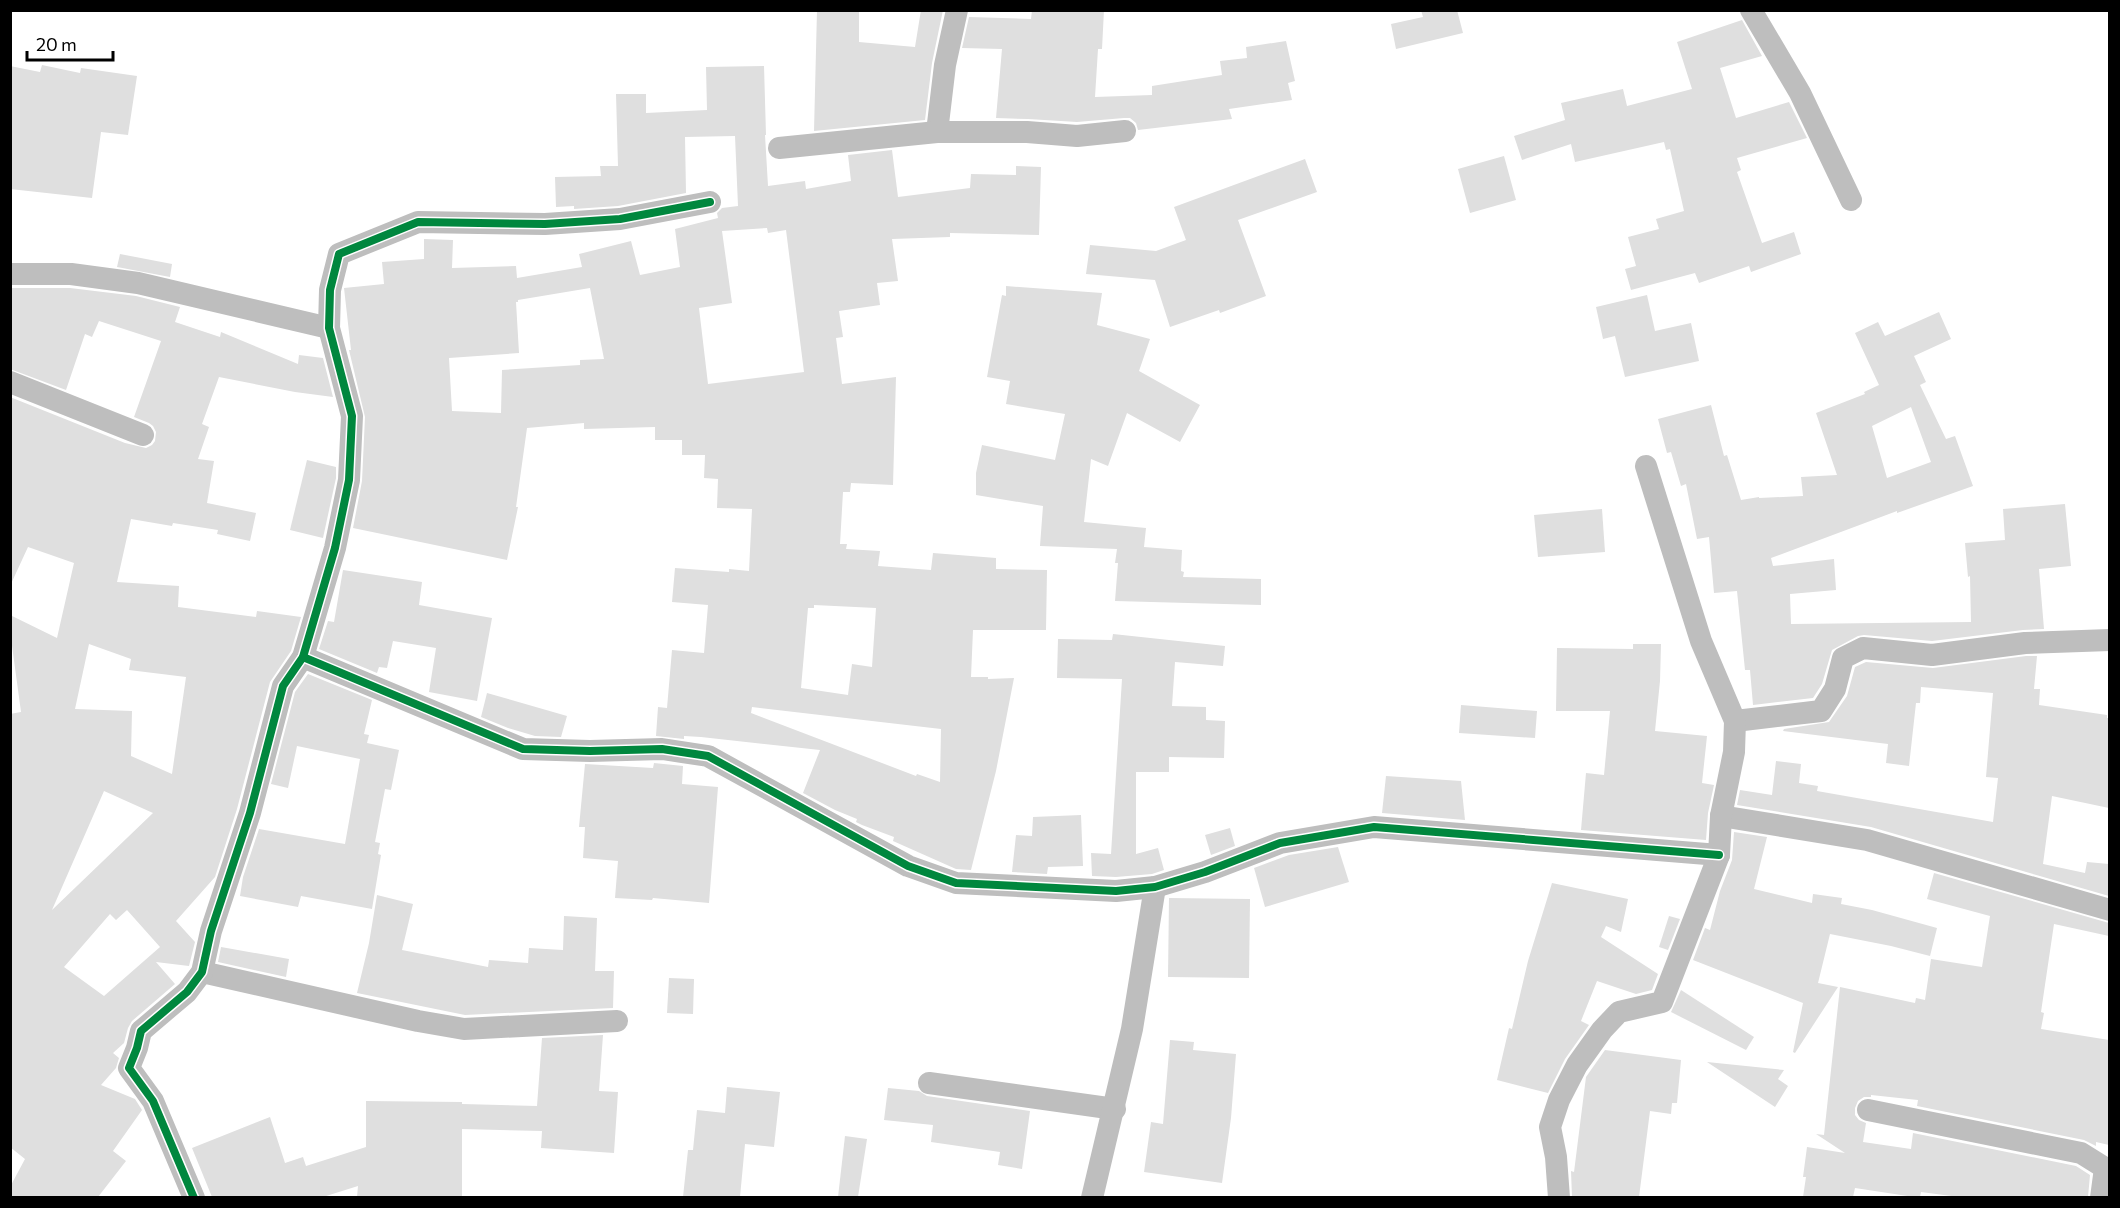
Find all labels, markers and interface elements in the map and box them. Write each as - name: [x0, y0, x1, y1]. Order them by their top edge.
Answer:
- scale bar: [27, 24, 112, 62]
- text: 20 m: [36, 33, 77, 55]

